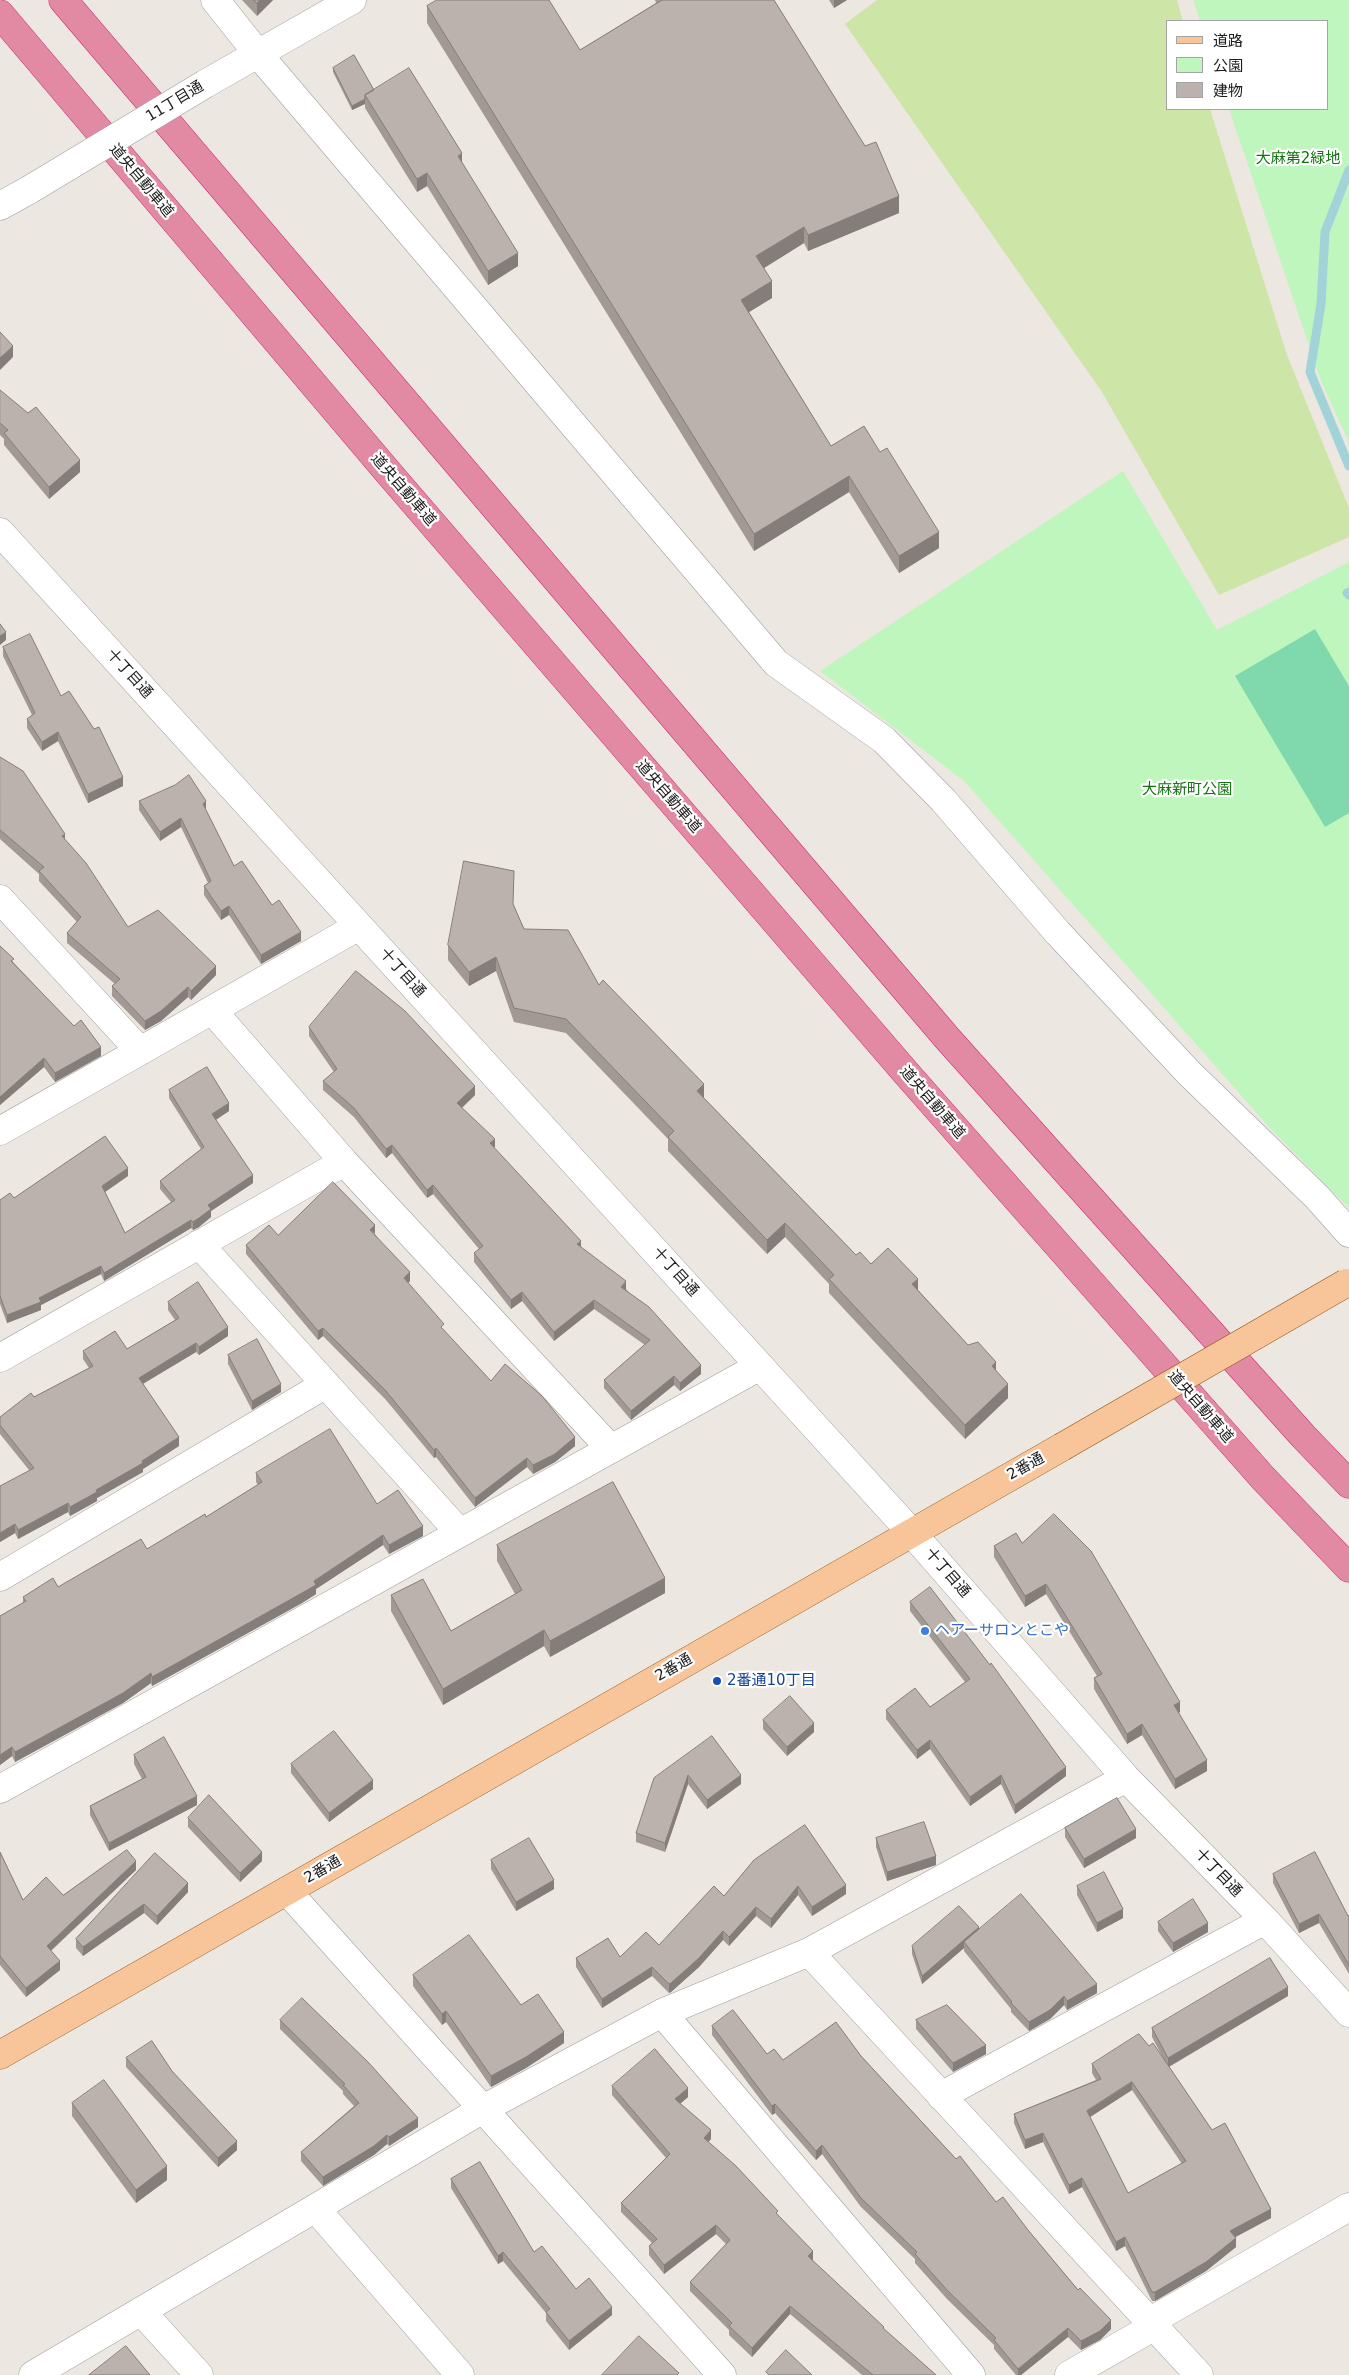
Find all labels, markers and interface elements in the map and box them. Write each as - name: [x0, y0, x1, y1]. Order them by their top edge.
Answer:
- legend: [1166, 20, 1329, 110]
- text: 道路: [1213, 32, 1243, 50]
- text: 公園: [1213, 57, 1243, 75]
- street label: 11丁目通: [143, 78, 207, 126]
- text: 建物: [1213, 82, 1243, 100]
- street label: 道央自動車道: [105, 141, 177, 221]
- park label: 大麻第2緑地: [1256, 150, 1340, 168]
- street label: 道央自動車道: [367, 450, 439, 530]
- street label: 十丁目通: [102, 646, 156, 702]
- street label: 道央自動車道: [632, 757, 704, 837]
- park label: 大麻新町公園: [1142, 781, 1232, 799]
- street label: 十丁目通: [375, 945, 429, 1001]
- street label: 道央自動車道: [896, 1063, 968, 1143]
- street label: 十丁目通: [648, 1244, 702, 1300]
- street label: 道央自動車道: [1164, 1367, 1236, 1447]
- street label: 2番通: [1004, 1450, 1048, 1484]
- street label: 十丁目通: [921, 1544, 973, 1602]
- place label: ヘアーサロンとこや: [935, 1622, 1069, 1640]
- marker: ヘアーサロンとこや: [919, 1625, 931, 1637]
- street label: 2番通: [652, 1650, 696, 1686]
- place label: 2番通10丁目: [727, 1672, 816, 1690]
- marker: 2番通10丁目: [711, 1675, 723, 1687]
- street label: 十丁目通: [1191, 1845, 1245, 1901]
- street label: 2番通: [301, 1852, 345, 1888]

